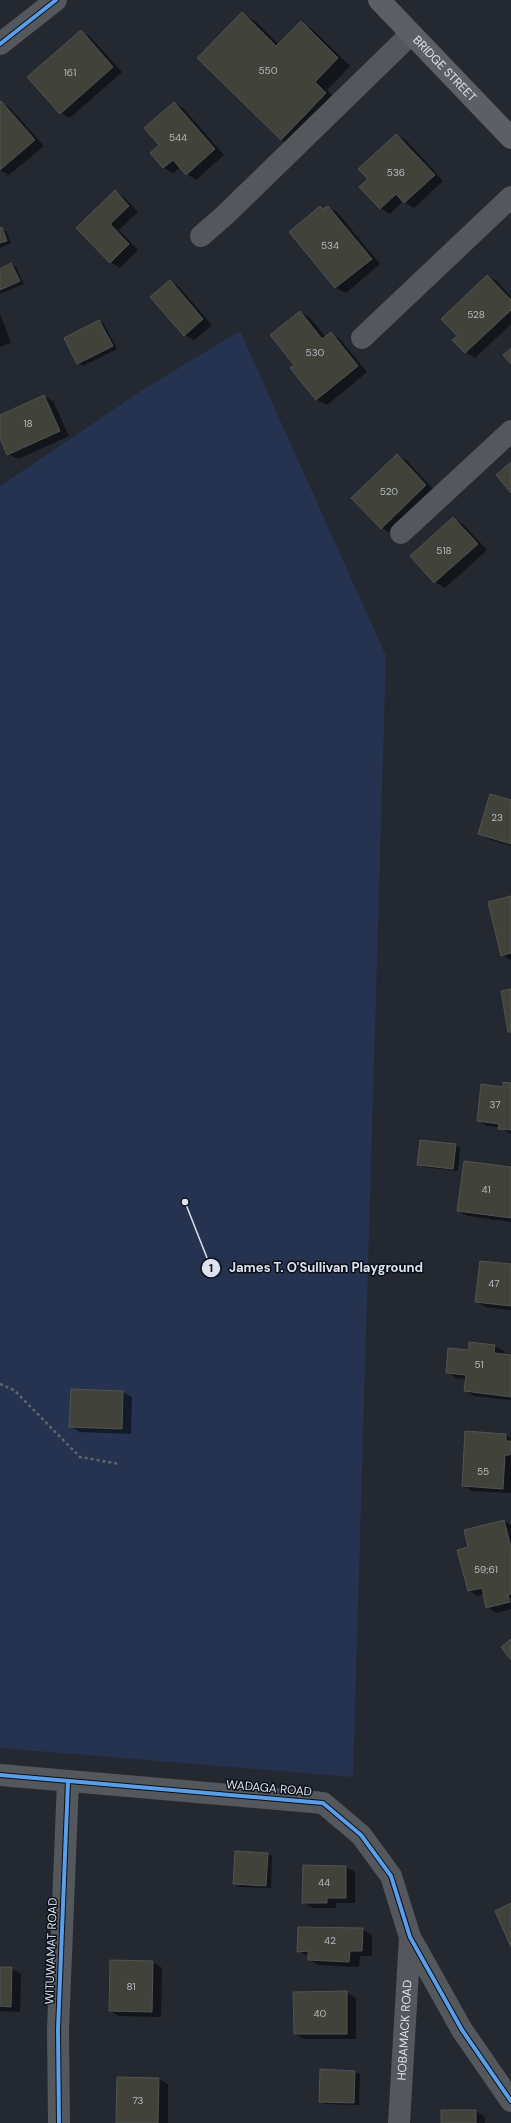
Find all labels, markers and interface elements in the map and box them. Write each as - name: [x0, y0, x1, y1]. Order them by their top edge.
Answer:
- street label: BRIDGE STREET: [409, 32, 480, 105]
- house number: 550: [258, 64, 278, 77]
- house number: 161: [64, 66, 76, 79]
- house number: 544: [169, 131, 187, 144]
- house number: 536: [387, 166, 405, 179]
- house number: 534: [321, 239, 339, 252]
- house number: 528: [467, 308, 485, 321]
- house number: 530: [306, 346, 325, 359]
- house number: 18: [23, 417, 33, 430]
- house number: 520: [380, 485, 398, 498]
- house number: 518: [436, 544, 452, 557]
- house number: 23: [491, 811, 503, 824]
- house number: 37: [489, 1098, 501, 1111]
- house number: 41: [481, 1183, 491, 1196]
- callout: James T. O'Sullivan Playground: [201, 1255, 431, 1280]
- text: James T. O'Sullivan Playground: [229, 1259, 423, 1276]
- text: 1: [209, 1260, 213, 1276]
- house number: 47: [488, 1277, 500, 1290]
- house number: 51: [474, 1358, 484, 1371]
- house number: 55: [477, 1465, 489, 1478]
- house number: 59;61: [474, 1563, 498, 1576]
- street label: WADAGA ROAD: [225, 1776, 313, 1800]
- house number: 44: [318, 1876, 330, 1889]
- street label: WITUWAMAT ROAD: [41, 1897, 61, 2005]
- house number: 42: [324, 1934, 336, 1947]
- street label: HOBAMACK ROAD: [394, 1979, 415, 2081]
- house number: 81: [127, 1980, 136, 1993]
- house number: 40: [314, 2007, 327, 2020]
- house number: 73: [133, 2094, 144, 2107]

